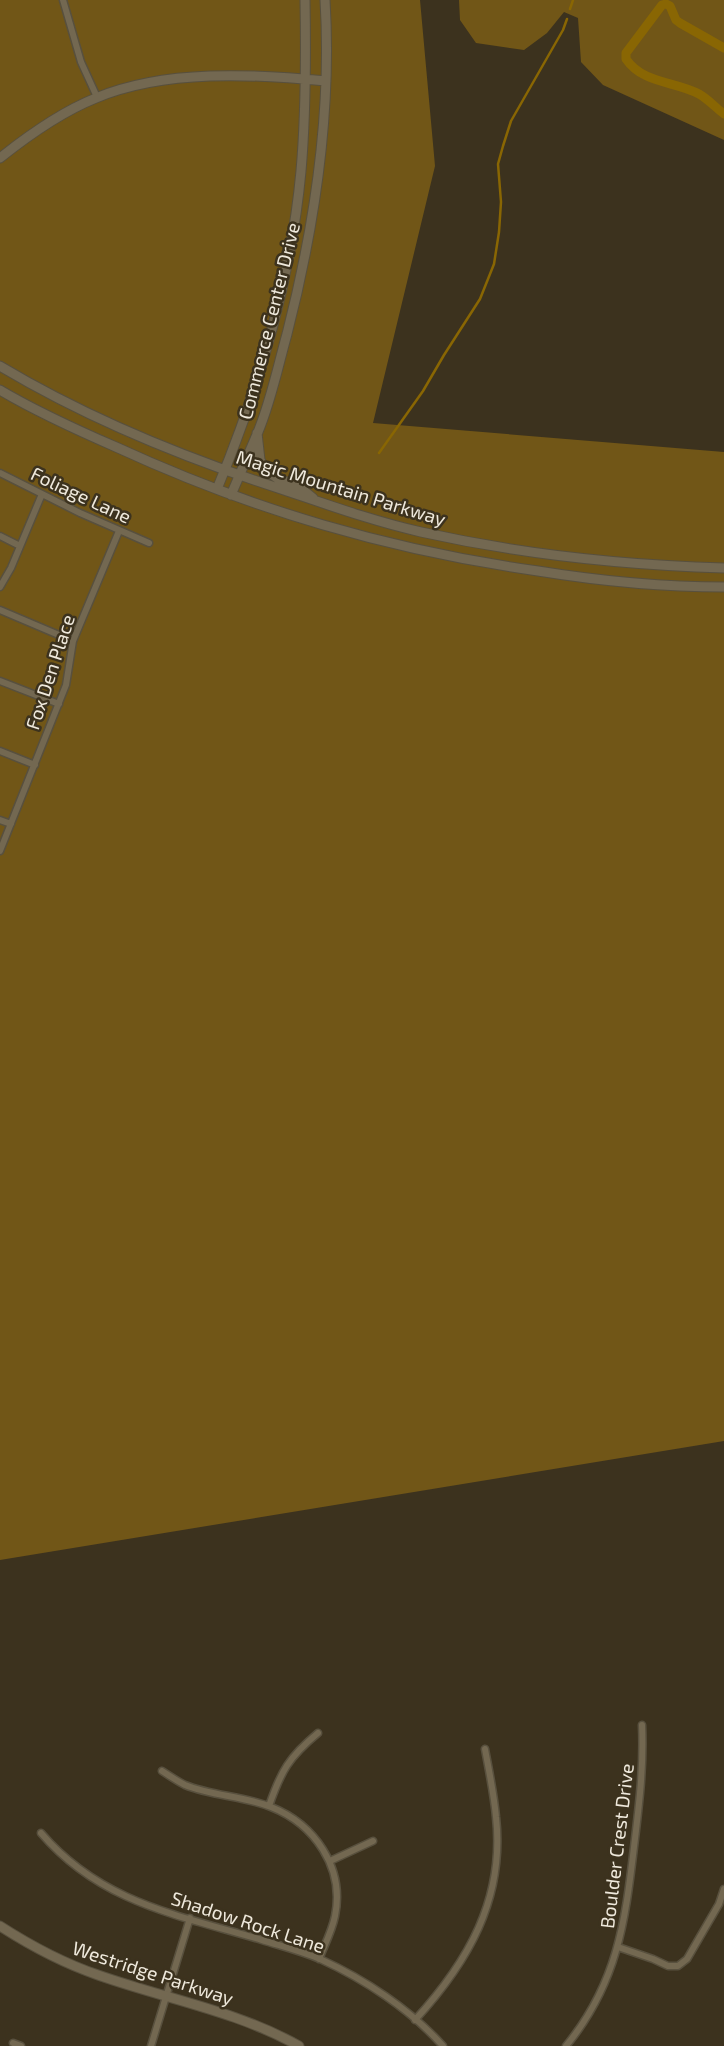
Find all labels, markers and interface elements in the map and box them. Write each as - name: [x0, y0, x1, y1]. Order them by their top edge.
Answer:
- street label: Commerce Center Drive: [233, 220, 304, 422]
- street label: Magic Mountain Parkway: [234, 445, 449, 530]
- street label: Foliage Lane: [27, 461, 135, 528]
- street label: Fox Den Place: [20, 611, 79, 732]
- street label: Boulder Crest Drive: [595, 1762, 638, 1930]
- street label: Shadow Rock Lane: [168, 1886, 328, 1957]
- street label: Westridge Parkway: [70, 1936, 237, 2009]

